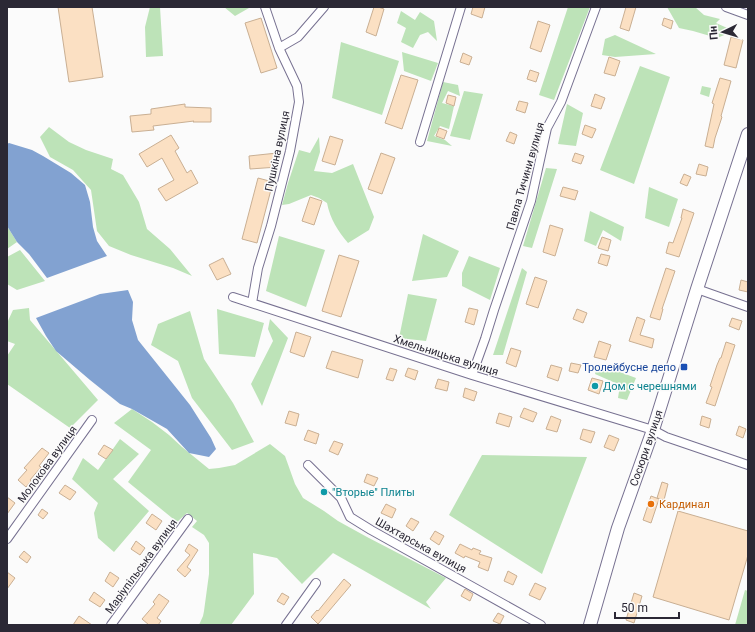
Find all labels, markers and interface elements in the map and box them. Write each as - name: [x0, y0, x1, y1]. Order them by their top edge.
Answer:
- north arrow: [703, 12, 743, 52]
- text: Пн: [706, 25, 721, 40]
- street label: Пушкіна вулиця: [263, 110, 292, 193]
- street label: Павла Тичини вулиця: [504, 121, 547, 232]
- street label: Хмельницька вулиця: [392, 332, 500, 379]
- place label: Тролейбусне депо: [582, 361, 676, 374]
- marker: Тролейбусне депо: [679, 362, 689, 372]
- place label: Дом с черешнями: [603, 380, 697, 393]
- marker: Дом с черешнями: [590, 381, 600, 391]
- street label: Сосюри вулиця: [627, 408, 666, 488]
- street label: Молокова вулиця: [15, 423, 80, 505]
- place label: "Вторые" Плиты: [332, 486, 415, 499]
- marker: "Вторые" Плиты: [319, 487, 329, 497]
- place label: Кардинал: [659, 498, 710, 511]
- marker: Кардинал: [646, 499, 656, 509]
- street label: Шахтарська вулиця: [373, 515, 469, 576]
- street label: Маріупільська вулиця: [103, 516, 180, 616]
- scale bar: [615, 594, 679, 620]
- text: 50 m: [621, 601, 648, 615]

